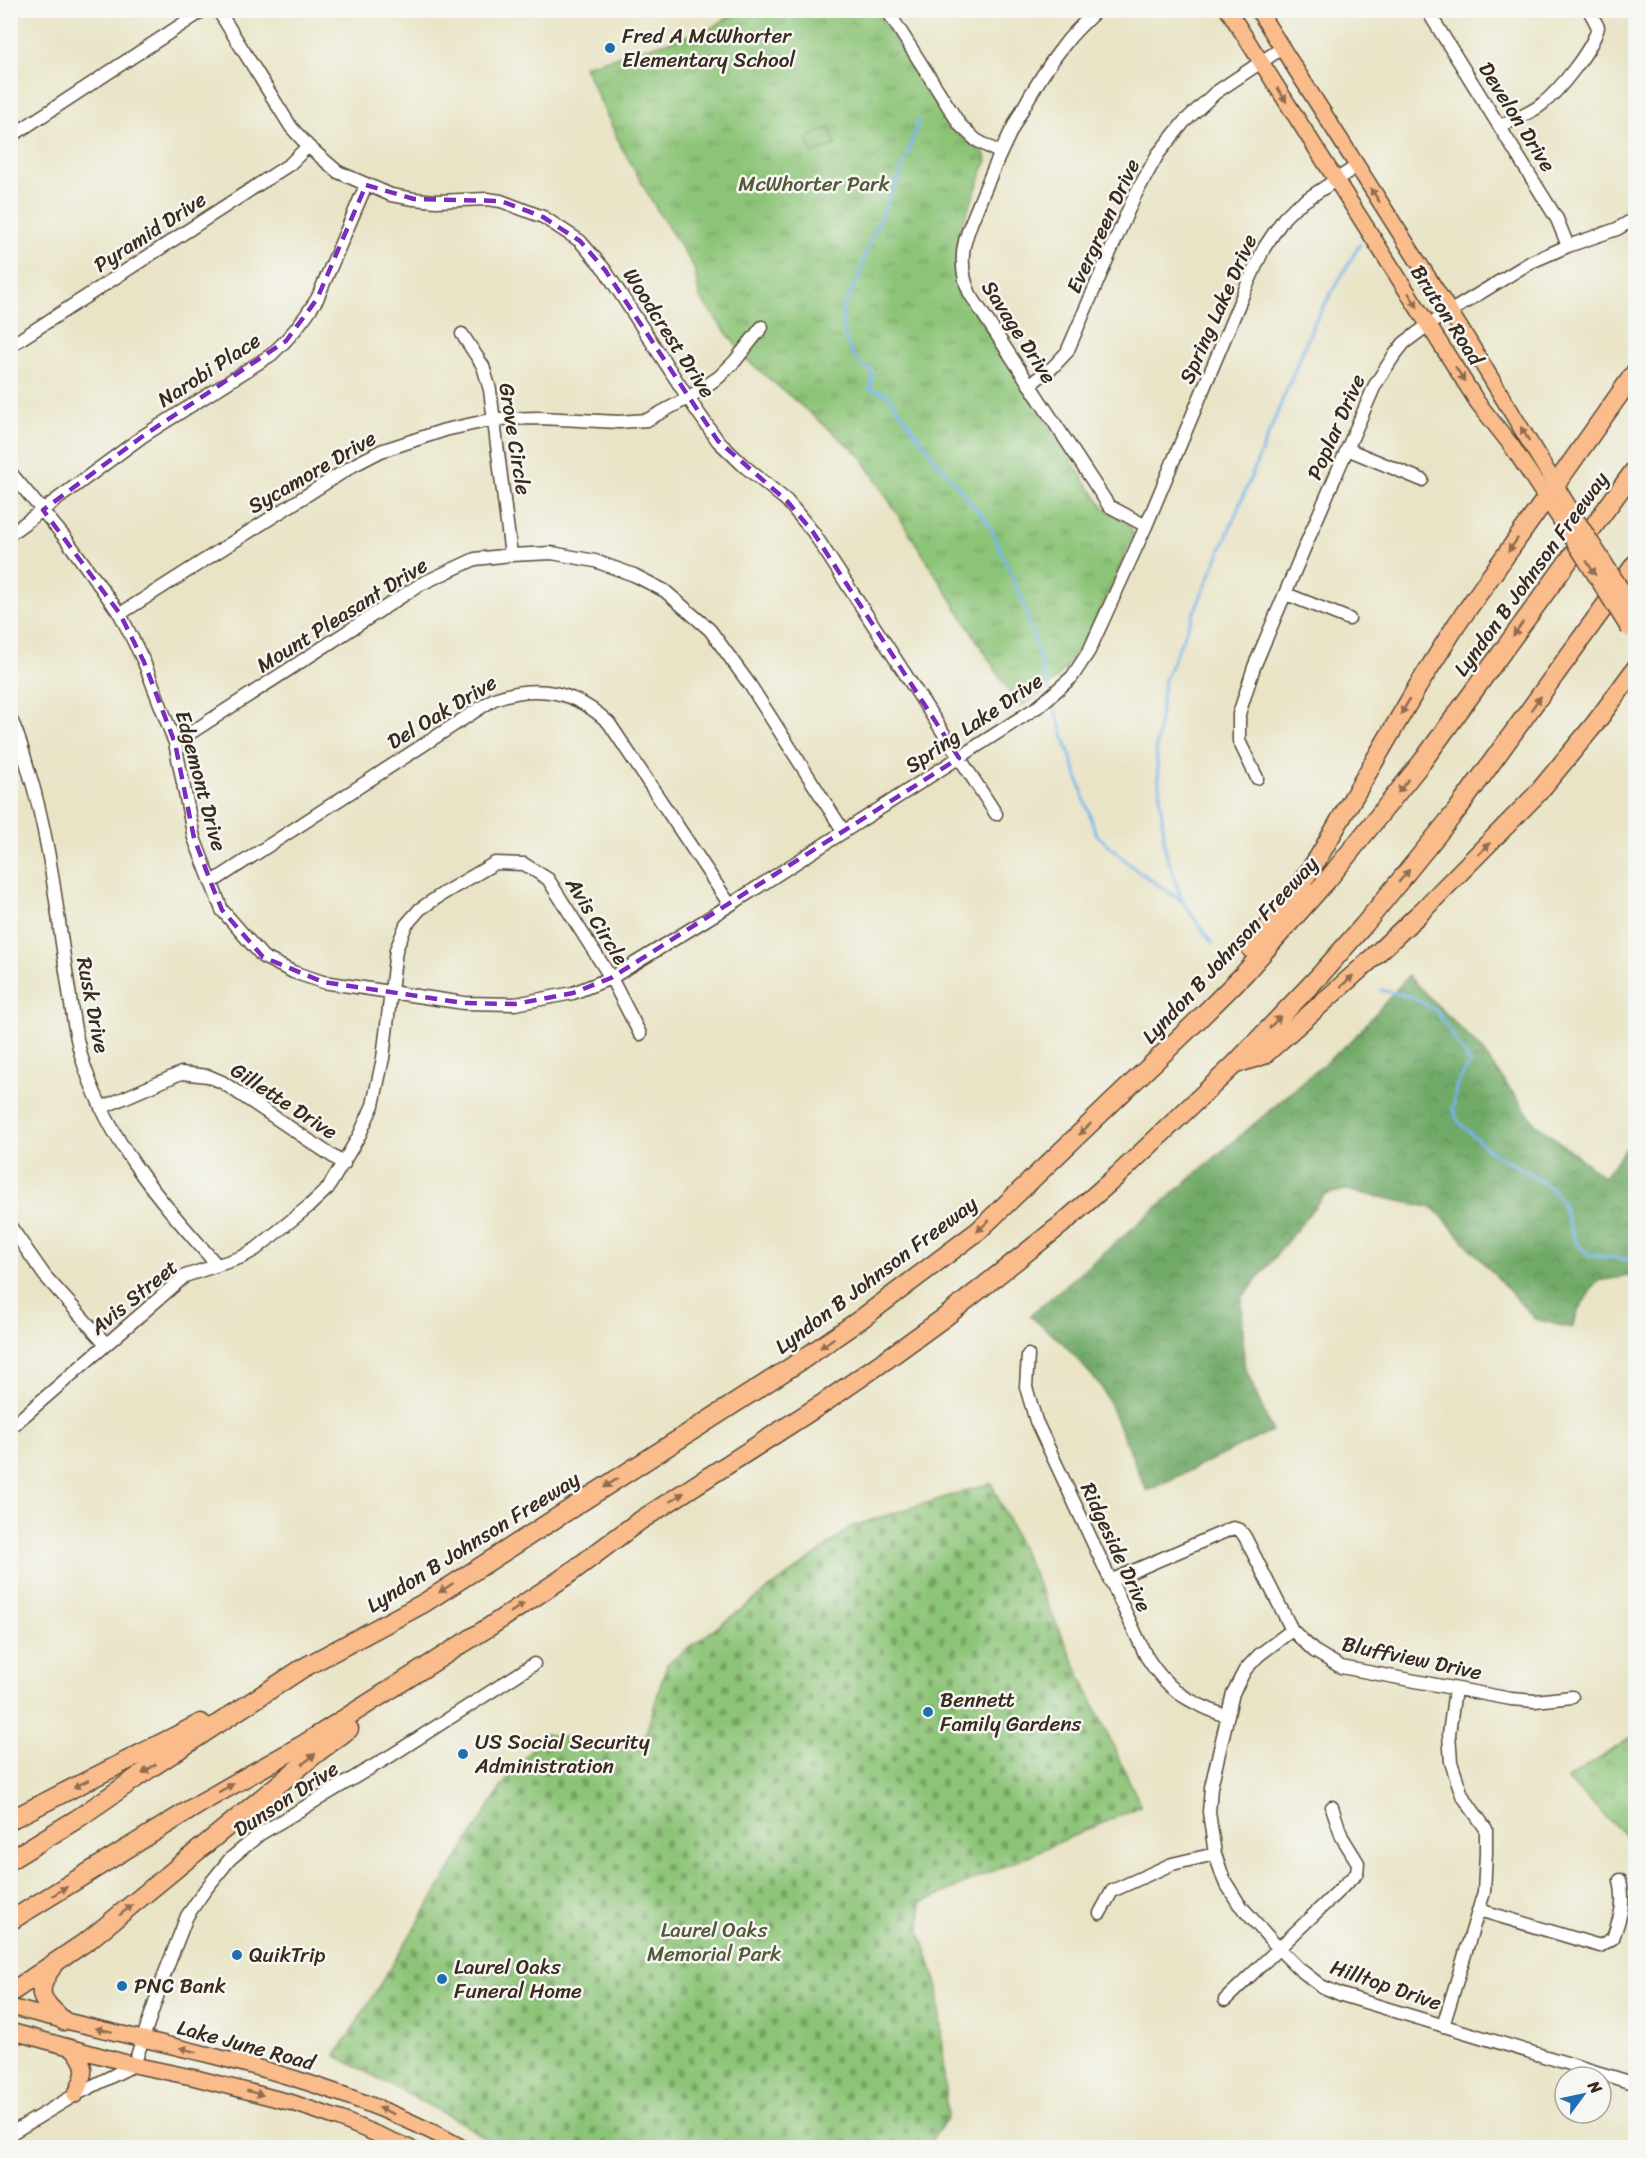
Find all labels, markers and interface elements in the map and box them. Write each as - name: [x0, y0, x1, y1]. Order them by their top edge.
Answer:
- place label: Fred A McWhorter Elementary School: [622, 17, 796, 79]
- marker: Fred A McWhorter Elementary School: [603, 41, 617, 55]
- street label: Develon Drive: [1468, 54, 1566, 180]
- one-way arrow: [1276, 87, 1287, 103]
- street label: Evergreen Drive: [1055, 152, 1151, 300]
- park label: McWhorter Park: [738, 165, 891, 203]
- street label: Pyramid Drive: [86, 181, 215, 283]
- one-way arrow: [1370, 186, 1381, 203]
- street label: Spring Lake Drive: [1168, 228, 1268, 390]
- street label: Bruton Road: [1400, 257, 1495, 375]
- street label: Woodcrest Drive: [612, 260, 726, 406]
- street label: Savage Drive: [971, 272, 1067, 392]
- one-way arrow: [1407, 292, 1418, 308]
- street label: Narobi Place: [149, 322, 269, 418]
- one-way arrow: [1454, 366, 1465, 382]
- street label: Poplar Drive: [1296, 368, 1376, 486]
- street label: Grove Circle: [487, 380, 543, 498]
- street label: Sycamore Drive: [240, 420, 384, 524]
- one-way arrow: [1520, 426, 1531, 442]
- street label: Lyndon B Johnson Freeway: [1443, 463, 1619, 685]
- one-way arrow: [1507, 536, 1519, 552]
- street label: Mount Pleasant Drive: [248, 547, 436, 683]
- one-way arrow: [1585, 560, 1596, 576]
- one-way arrow: [1512, 621, 1524, 637]
- street label: Spring Lake Drive: [897, 662, 1051, 784]
- street label: Del Oak Drive: [379, 664, 505, 760]
- one-way arrow: [1529, 695, 1541, 710]
- one-way arrow: [1401, 699, 1411, 716]
- street label: Edgemont Drive: [164, 706, 238, 856]
- one-way arrow: [1398, 779, 1410, 794]
- one-way arrow: [1476, 842, 1490, 856]
- street label: Lyndon B Johnson Freeway: [1132, 847, 1328, 1053]
- street label: Avis Circle: [554, 868, 639, 973]
- one-way arrow: [1398, 868, 1411, 884]
- street label: Rusk Drive: [65, 954, 121, 1056]
- one-way arrow: [1340, 974, 1355, 988]
- one-way arrow: [1268, 1014, 1282, 1029]
- street label: Gillette Drive: [222, 1052, 346, 1150]
- one-way arrow: [1079, 1122, 1093, 1136]
- street label: Lyndon B Johnson Freeway: [766, 1186, 986, 1364]
- one-way arrow: [976, 1219, 991, 1233]
- street label: Avis Street: [81, 1249, 187, 1345]
- one-way arrow: [819, 1337, 835, 1348]
- street label: Lyndon B Johnson Freeway: [358, 1461, 588, 1623]
- street label: Ridgeside Drive: [1069, 1476, 1163, 1618]
- one-way arrow: [603, 1478, 619, 1489]
- one-way arrow: [669, 1491, 685, 1502]
- one-way arrow: [438, 1583, 455, 1594]
- one-way arrow: [509, 1603, 525, 1614]
- street label: Bluffview Drive: [1338, 1625, 1486, 1691]
- place label: Bennett Family Gardens: [940, 1681, 1082, 1743]
- marker: Bennett Family Gardens: [921, 1705, 935, 1719]
- place label: US Social Security Administration: [474, 1723, 650, 1785]
- marker: US Social Security Administration: [456, 1747, 470, 1761]
- street label: Dunson Drive: [225, 1750, 347, 1848]
- one-way arrow: [301, 1752, 317, 1765]
- one-way arrow: [141, 1763, 157, 1775]
- one-way arrow: [73, 1780, 90, 1789]
- one-way arrow: [218, 1783, 235, 1793]
- one-way arrow: [52, 1885, 68, 1896]
- one-way arrow: [118, 1904, 134, 1917]
- park label: Laurel Oaks Memorial Park: [647, 1911, 781, 1973]
- place label: QuikTrip: [249, 1936, 326, 1974]
- marker: QuikTrip: [230, 1948, 244, 1962]
- place label: Laurel Oaks Funeral Home: [454, 1948, 582, 2010]
- street label: Hilltop Drive: [1325, 1948, 1447, 2022]
- place label: PNC Bank: [134, 1967, 226, 2005]
- marker: Laurel Oaks Funeral Home: [435, 1972, 449, 1986]
- marker: PNC Bank: [115, 1979, 129, 1993]
- street label: Lake June Road: [173, 2008, 321, 2082]
- one-way arrow: [94, 2025, 113, 2034]
- one-way arrow: [179, 2045, 197, 2055]
- north arrow: [1553, 2065, 1613, 2125]
- text: N: [1579, 2074, 1611, 2100]
- one-way arrow: [246, 2088, 264, 2098]
- one-way arrow: [377, 2106, 395, 2115]

